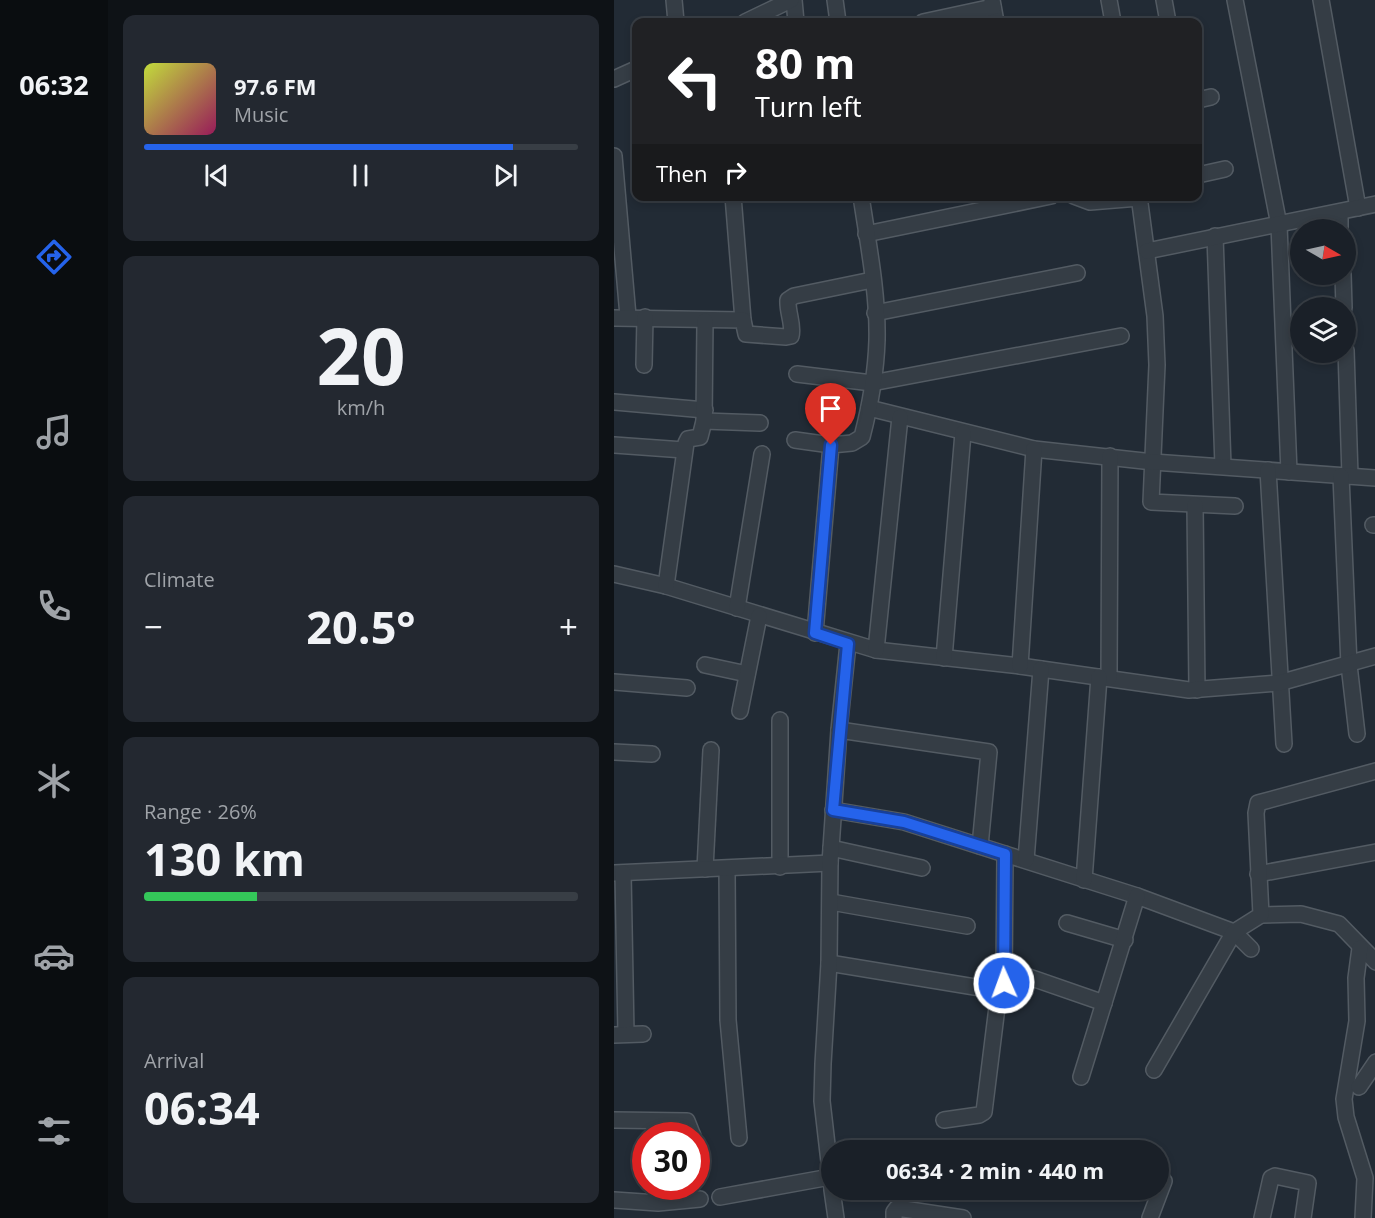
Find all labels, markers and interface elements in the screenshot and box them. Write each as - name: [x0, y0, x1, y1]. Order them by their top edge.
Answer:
- text: 80 m: [755, 34, 855, 91]
- icon: left: [656, 42, 734, 120]
- text: 06:32: [19, 66, 89, 103]
- text: 97.6 FM: [234, 71, 317, 101]
- text: Turn left: [755, 88, 862, 125]
- text: Music: [234, 101, 288, 128]
- icon: right: [719, 156, 752, 189]
- text: Then: [656, 158, 707, 188]
- icon: previous: [200, 159, 233, 192]
- icon: pause: [344, 159, 377, 192]
- icon: next: [489, 159, 522, 192]
- north arrow: [1290, 219, 1356, 285]
- map controls: [1290, 219, 1356, 363]
- icon: directions: [33, 236, 75, 278]
- button: layers: [1290, 297, 1356, 363]
- text: 20: [316, 302, 406, 408]
- pin: [805, 383, 856, 445]
- icon: arrive: [814, 392, 847, 425]
- text: km/h: [337, 394, 385, 421]
- icon: music: [33, 411, 75, 453]
- text: Climate: [144, 566, 215, 593]
- icon: phone: [33, 585, 75, 627]
- text: 20.5°: [306, 596, 416, 657]
- text: −: [144, 604, 163, 649]
- text: +: [559, 604, 578, 649]
- icon: climate: [33, 760, 75, 802]
- text: Range · 26%: [144, 798, 257, 825]
- text: 130 km: [144, 828, 305, 889]
- icon: car: [33, 935, 75, 977]
- position arrow: [972, 951, 1036, 1015]
- text: Arrival: [144, 1047, 204, 1074]
- text: 06:34: [144, 1077, 260, 1138]
- icon: filters: [33, 1110, 75, 1152]
- speed limit sign: 30: [632, 1122, 710, 1200]
- text: 06:34 · 2 min · 440 m: [886, 1155, 1104, 1185]

